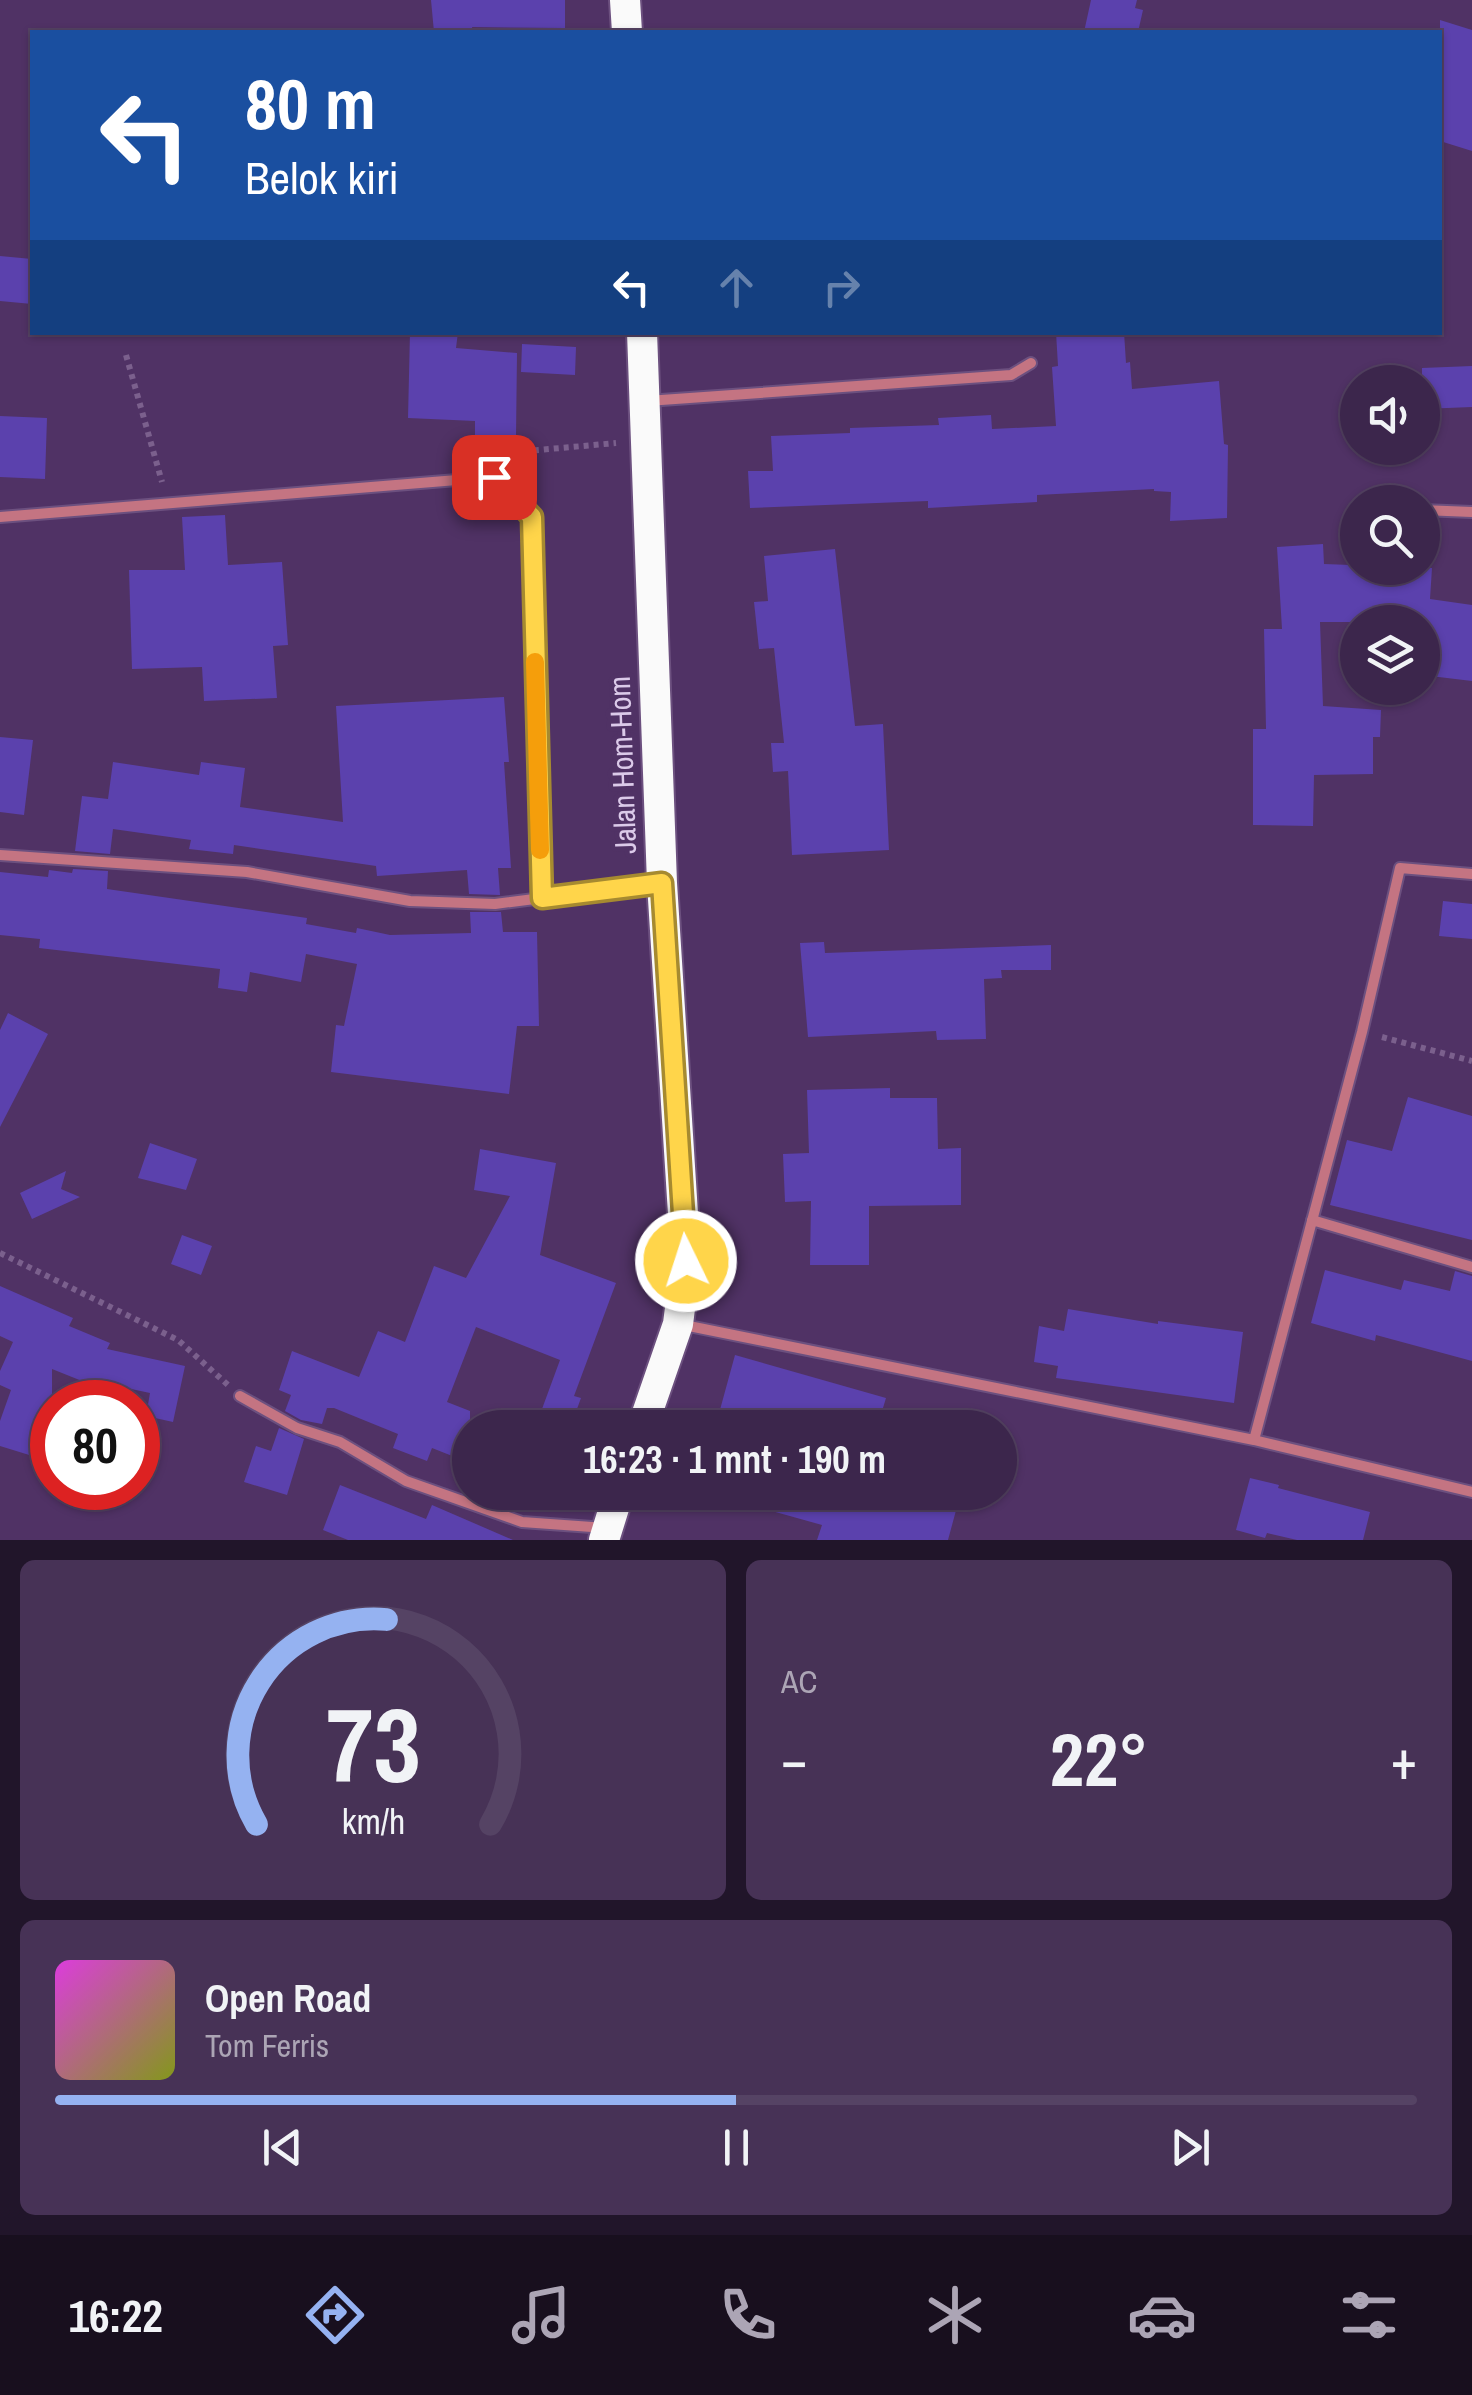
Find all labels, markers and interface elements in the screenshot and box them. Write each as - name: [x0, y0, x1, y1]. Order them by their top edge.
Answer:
- text: 80 m: [245, 57, 376, 151]
- icon: left: [80, 70, 210, 200]
- text: Belok kiri: [245, 147, 399, 208]
- icon: left: [604, 260, 659, 315]
- icon: ahead: [709, 260, 764, 315]
- icon: right: [814, 260, 869, 315]
- map controls: [1340, 365, 1440, 705]
- button: sound: [1340, 365, 1440, 465]
- pin: [452, 435, 537, 520]
- icon: arrive: [467, 450, 522, 505]
- button: search: [1340, 485, 1440, 585]
- button: layers: [1340, 605, 1440, 705]
- street label: Jalan Hom-Hom: [599, 676, 645, 855]
- position arrow: [634, 1209, 738, 1313]
- speed limit sign: 80: [30, 1380, 160, 1510]
- text: 16:23 · 1 mnt · 190 m: [583, 1434, 886, 1485]
- text: AC: [781, 1660, 817, 1703]
- text: 73: [326, 1674, 420, 1814]
- text: 22°: [1050, 1708, 1148, 1809]
- text: −: [781, 1722, 807, 1796]
- text: +: [1391, 1722, 1417, 1796]
- text: km/h: [341, 1797, 405, 1845]
- text: Open Road: [205, 1973, 371, 2024]
- text: Tom Ferris: [205, 2024, 329, 2067]
- icon: previous: [255, 2120, 310, 2175]
- icon: pause: [709, 2120, 764, 2175]
- icon: next: [1163, 2120, 1218, 2175]
- icon: directions: [300, 2280, 370, 2350]
- icon: music: [506, 2280, 576, 2350]
- icon: phone: [713, 2280, 783, 2350]
- icon: climate: [920, 2280, 990, 2350]
- icon: car: [1127, 2280, 1197, 2350]
- icon: filters: [1334, 2280, 1404, 2350]
- text: 16:22: [68, 2285, 163, 2346]

